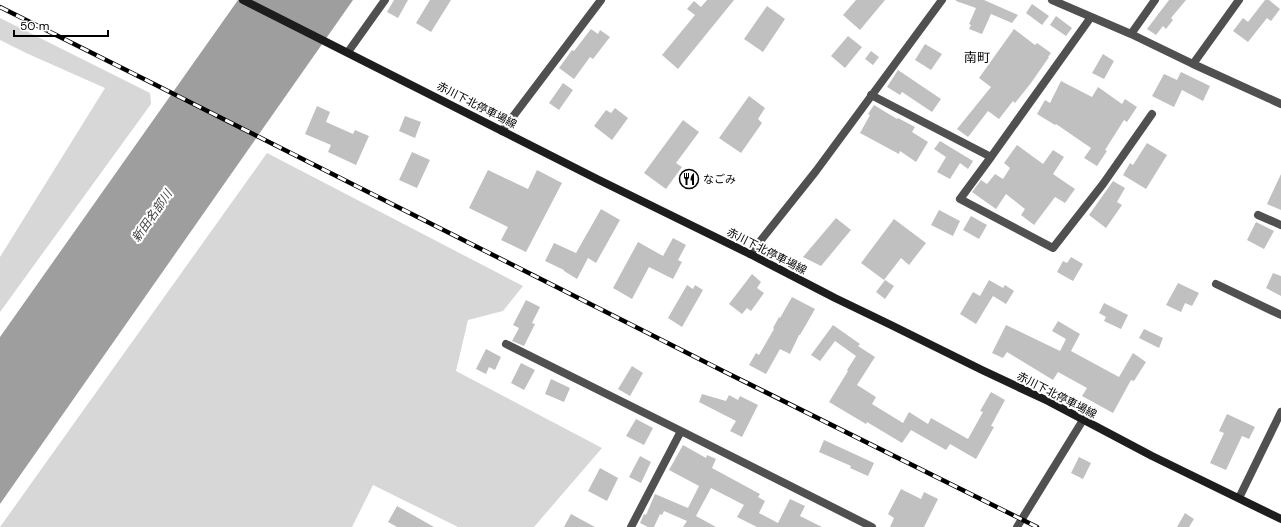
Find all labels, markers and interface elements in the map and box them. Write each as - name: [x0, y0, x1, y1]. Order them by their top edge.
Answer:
- scale bar: [14, 12, 108, 38]
- text: 50 m: [20, 18, 49, 34]
- district label: 南町: [964, 49, 990, 66]
- street label: 赤川下北停車場線: [435, 79, 519, 131]
- restaurant icon: なごみ: [678, 168, 700, 190]
- place label: なごみ: [703, 172, 736, 186]
- water label: 新田名部川: [128, 185, 177, 245]
- street label: 赤川下北停車場線: [725, 225, 809, 277]
- street label: 赤川下北停車場線: [1015, 369, 1099, 421]

